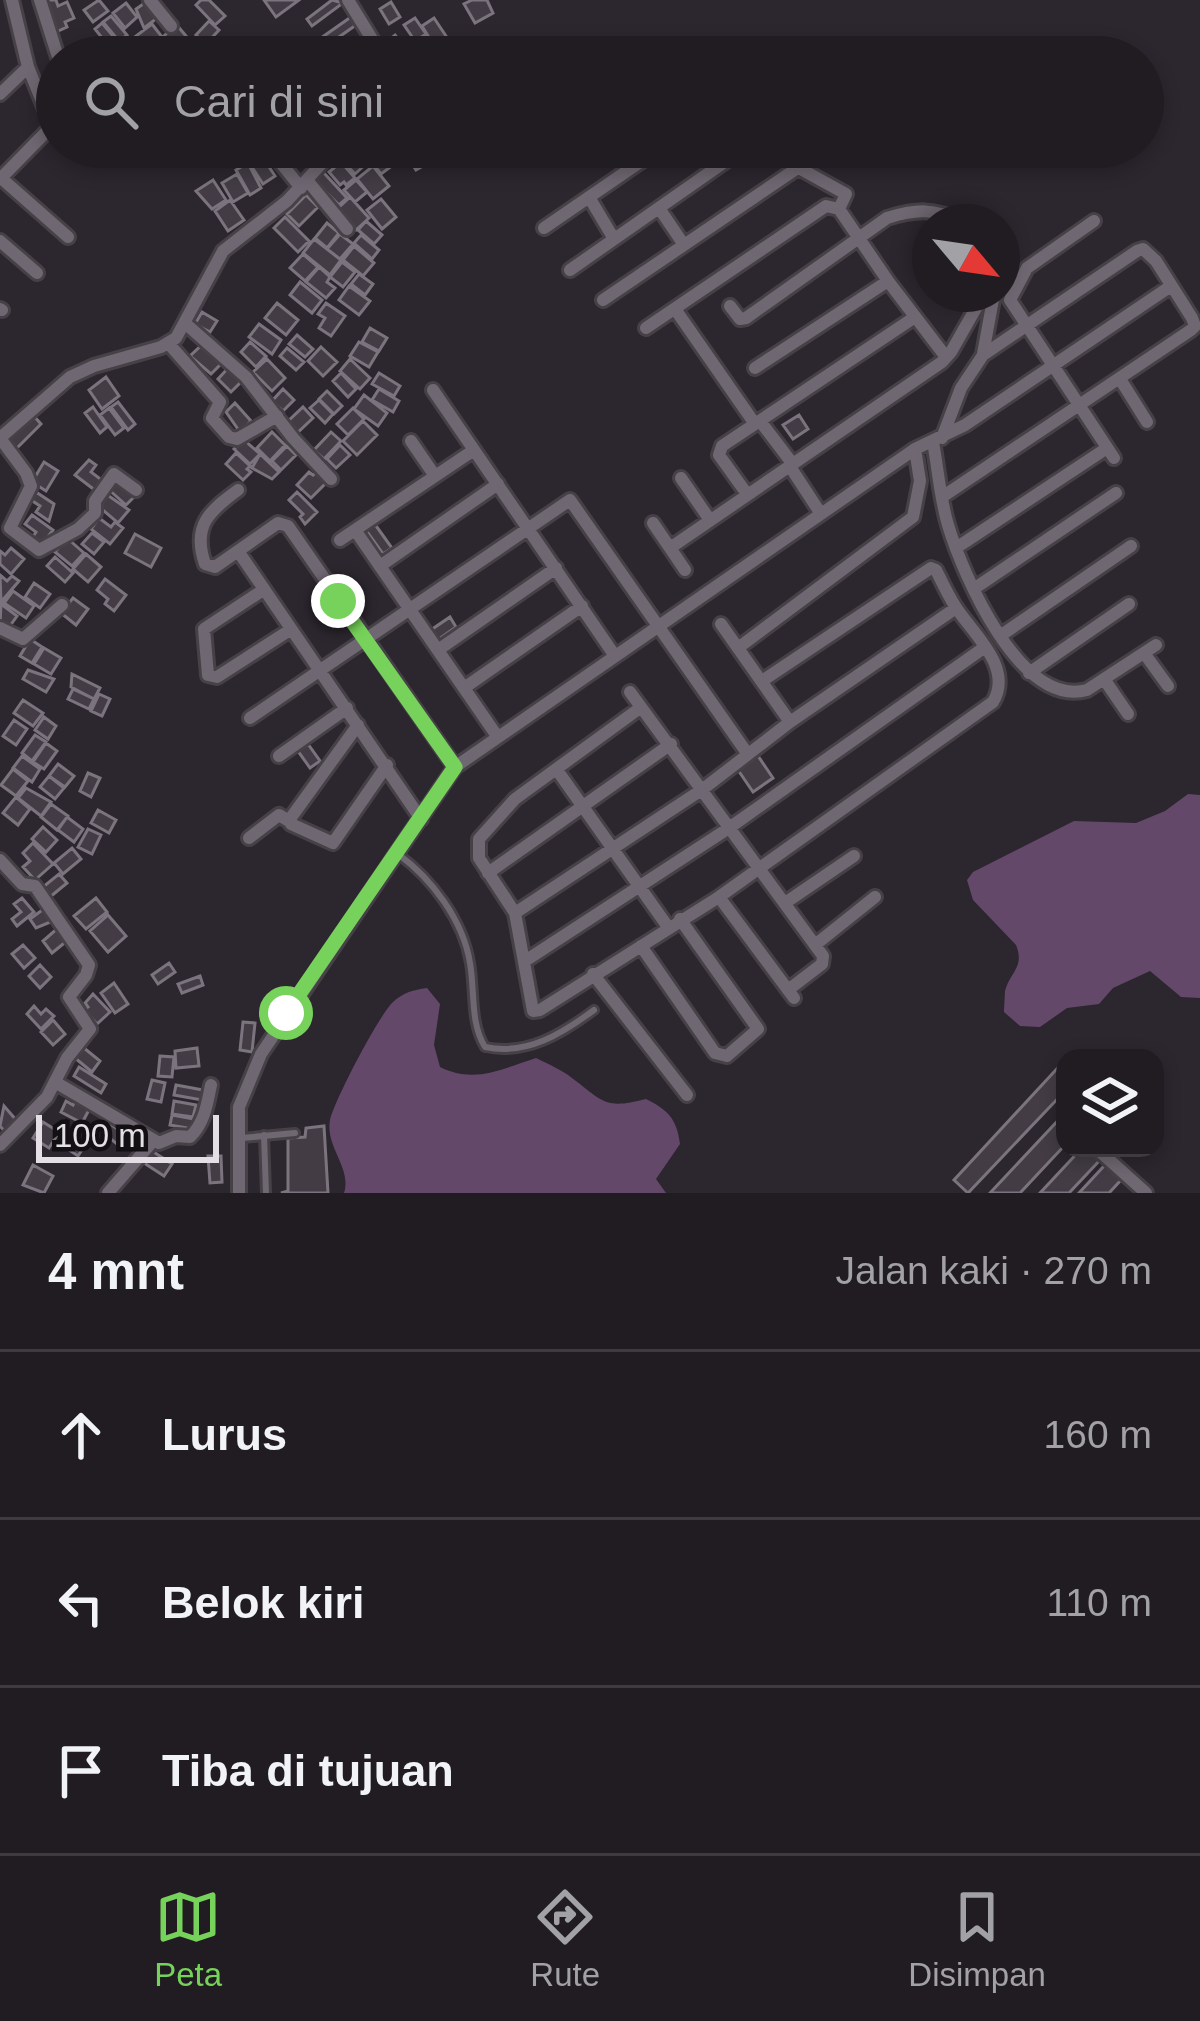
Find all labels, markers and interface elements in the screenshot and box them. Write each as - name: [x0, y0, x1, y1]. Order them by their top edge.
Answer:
- search box: [36, 36, 1164, 168]
- icon: search: [78, 69, 144, 135]
- text: Cari di sini: [174, 76, 384, 127]
- north arrow: [912, 204, 1020, 312]
- route end: [311, 574, 365, 628]
- route start: [259, 986, 313, 1040]
- map controls: [1056, 1049, 1164, 1157]
- button: layers: [1056, 1049, 1164, 1157]
- scale bar: [36, 1109, 219, 1162]
- text: 100 m: [54, 1117, 146, 1154]
- text: 4 mnt: [48, 1243, 184, 1300]
- text: Jalan kaki · 270 m: [836, 1249, 1152, 1292]
- icon: ahead: [48, 1402, 114, 1468]
- text: Lurus: [162, 1409, 287, 1460]
- text: 160 m: [1044, 1413, 1152, 1456]
- icon: left: [48, 1570, 114, 1636]
- text: Belok kiri: [162, 1577, 365, 1628]
- text: 110 m: [1047, 1581, 1152, 1624]
- icon: arrive: [48, 1738, 114, 1804]
- text: Tiba di tujuan: [162, 1745, 454, 1796]
- tab: Peta: [154, 1884, 222, 1994]
- tab: Rute: [530, 1884, 600, 1994]
- tab: Disimpan: [908, 1884, 1046, 1994]

